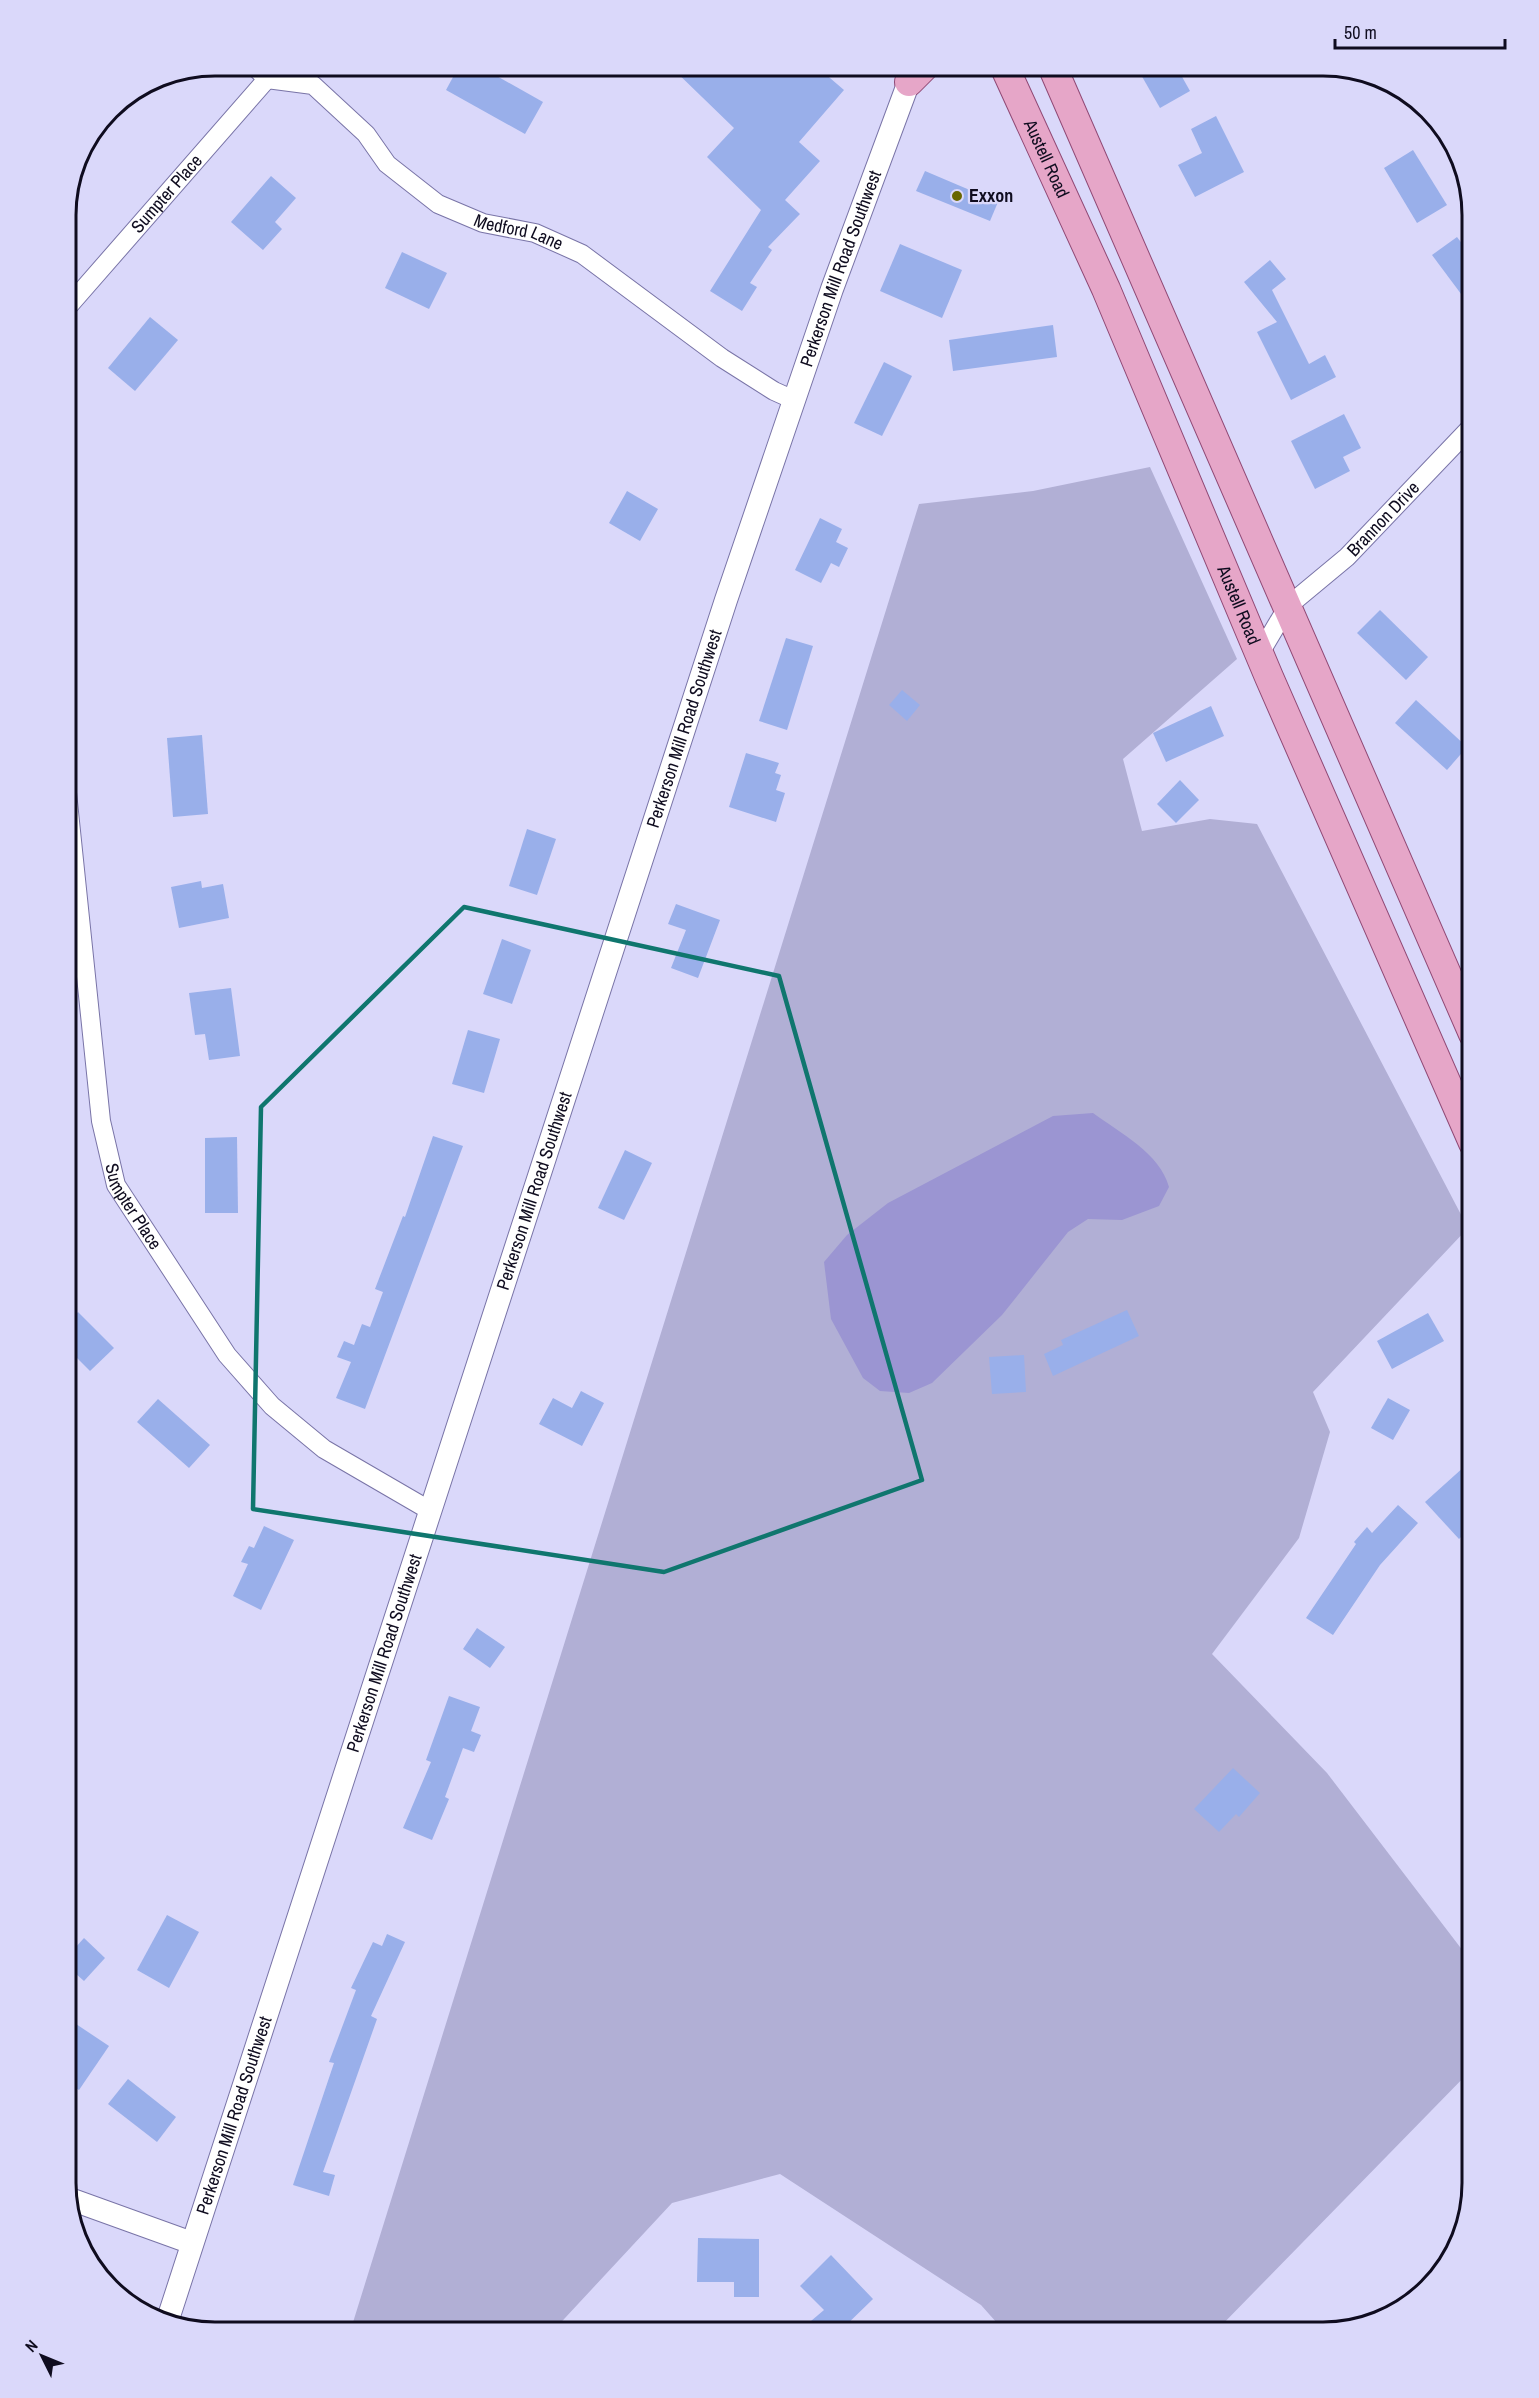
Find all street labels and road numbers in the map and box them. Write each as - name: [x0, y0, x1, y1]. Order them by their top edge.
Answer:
- street label: Austell Road: [1018, 114, 1076, 202]
- street label: Sumpter Place: [125, 149, 208, 238]
- street label: Perkerson Mill Road Southwest: [793, 167, 887, 370]
- street label: Medford Lane: [470, 208, 567, 256]
- street label: Brannon Drive: [1341, 476, 1425, 562]
- street label: Austell Road: [1211, 560, 1267, 648]
- street label: Perkerson Mill Road Southwest: [640, 626, 728, 831]
- street label: Perkerson Mill Road Southwest: [490, 1089, 578, 1293]
- street label: Sumpter Place: [99, 1161, 168, 1254]
- street label: Perkerson Mill Road Southwest: [340, 1551, 427, 1755]
- street label: Perkerson Mill Road Southwest: [190, 2013, 277, 2218]

